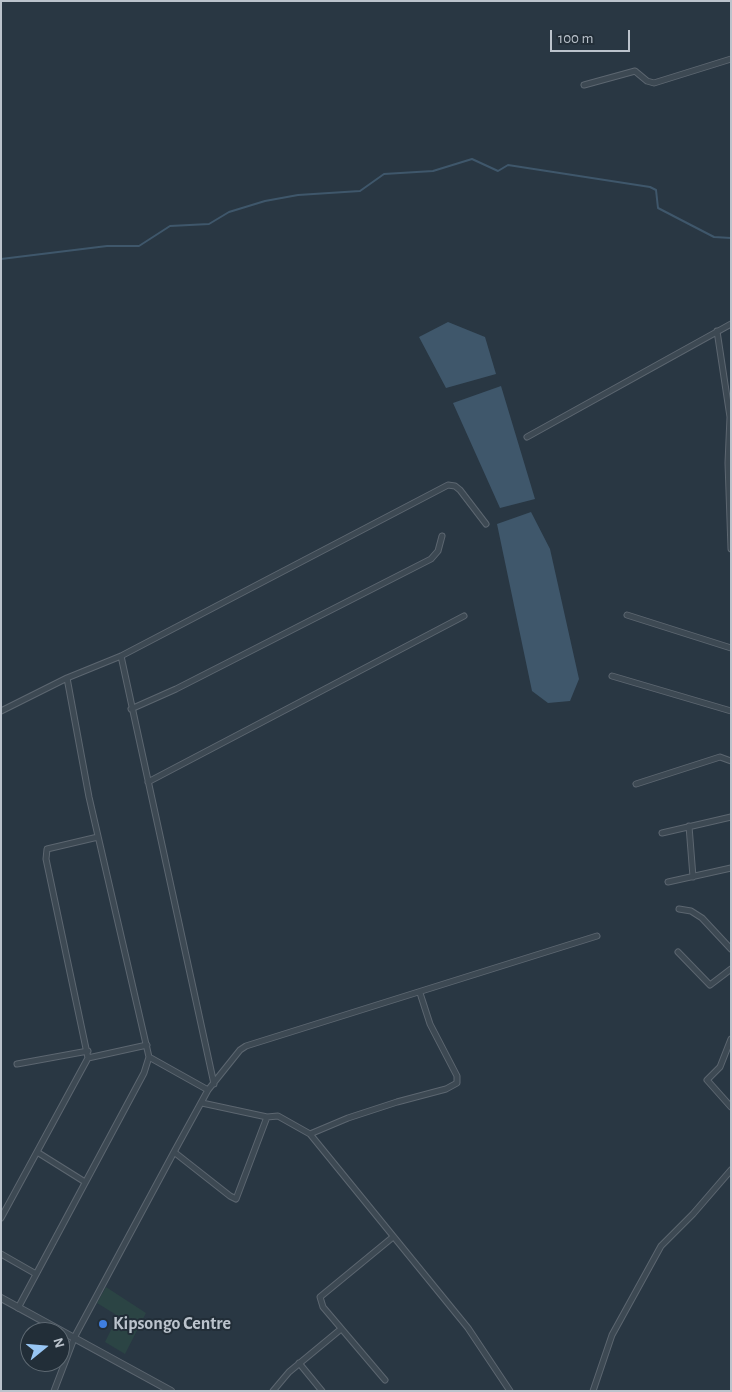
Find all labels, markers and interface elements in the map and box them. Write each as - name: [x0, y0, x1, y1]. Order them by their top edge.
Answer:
- scale bar: [552, 20, 632, 52]
- text: 100 m: [558, 31, 593, 46]
- place label: Kipsongo Centre: [113, 1313, 231, 1335]
- marker: Kipsongo Centre: [97, 1318, 109, 1330]
- north arrow: [20, 1322, 70, 1372]
- text: N: [50, 1336, 67, 1350]

